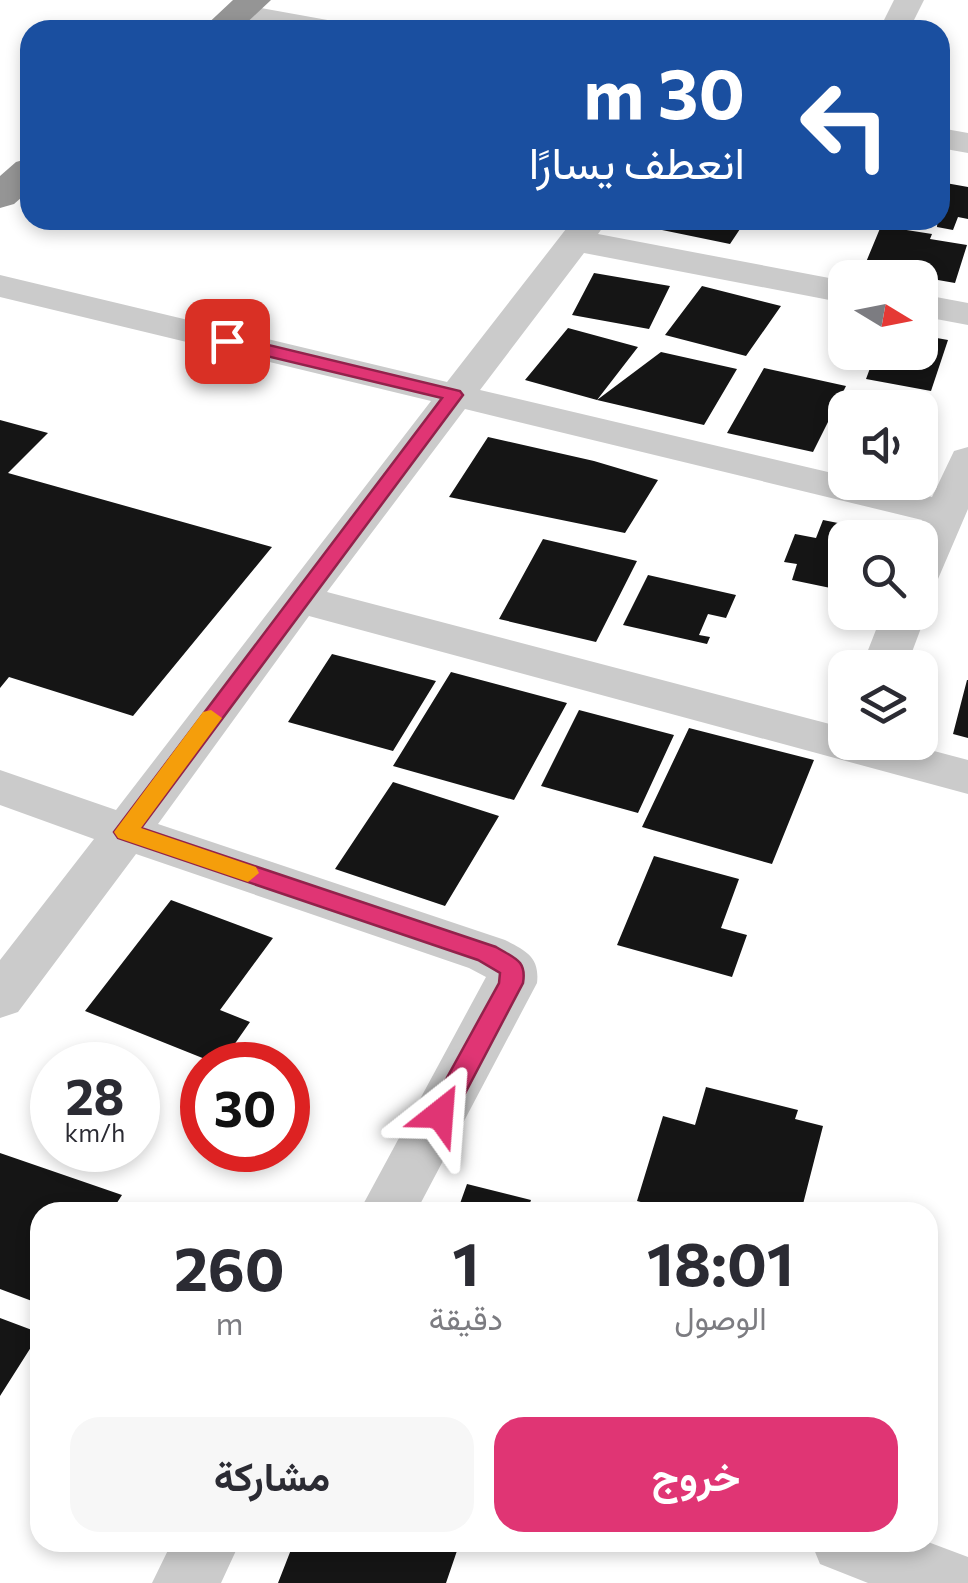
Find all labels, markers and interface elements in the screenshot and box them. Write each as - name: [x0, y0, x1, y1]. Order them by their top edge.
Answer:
- text: 30 m: [583, 48, 745, 133]
- icon: left: [780, 60, 910, 190]
- text: انعطف يسارًا: [529, 133, 745, 188]
- north arrow: [828, 260, 938, 370]
- map controls: [828, 260, 938, 760]
- pin: [185, 299, 270, 384]
- icon: arrive: [200, 314, 255, 369]
- button: sound: [828, 390, 938, 500]
- button: search: [828, 520, 938, 630]
- button: layers: [828, 650, 938, 760]
- speed limit sign: 30: [180, 1042, 310, 1172]
- position arrow: [388, 1062, 492, 1166]
- text: 28: [65, 1064, 125, 1125]
- text: km/h: [65, 1117, 125, 1147]
- text: 1: [452, 1225, 479, 1298]
- text: 18:01: [647, 1225, 794, 1298]
- text: 260: [174, 1230, 285, 1303]
- text: دقيقة: [429, 1297, 503, 1337]
- text: الوصول: [674, 1297, 767, 1337]
- text: m: [215, 1302, 243, 1342]
- button: مشاركة: [70, 1417, 474, 1532]
- button: خروج: [494, 1417, 898, 1532]

